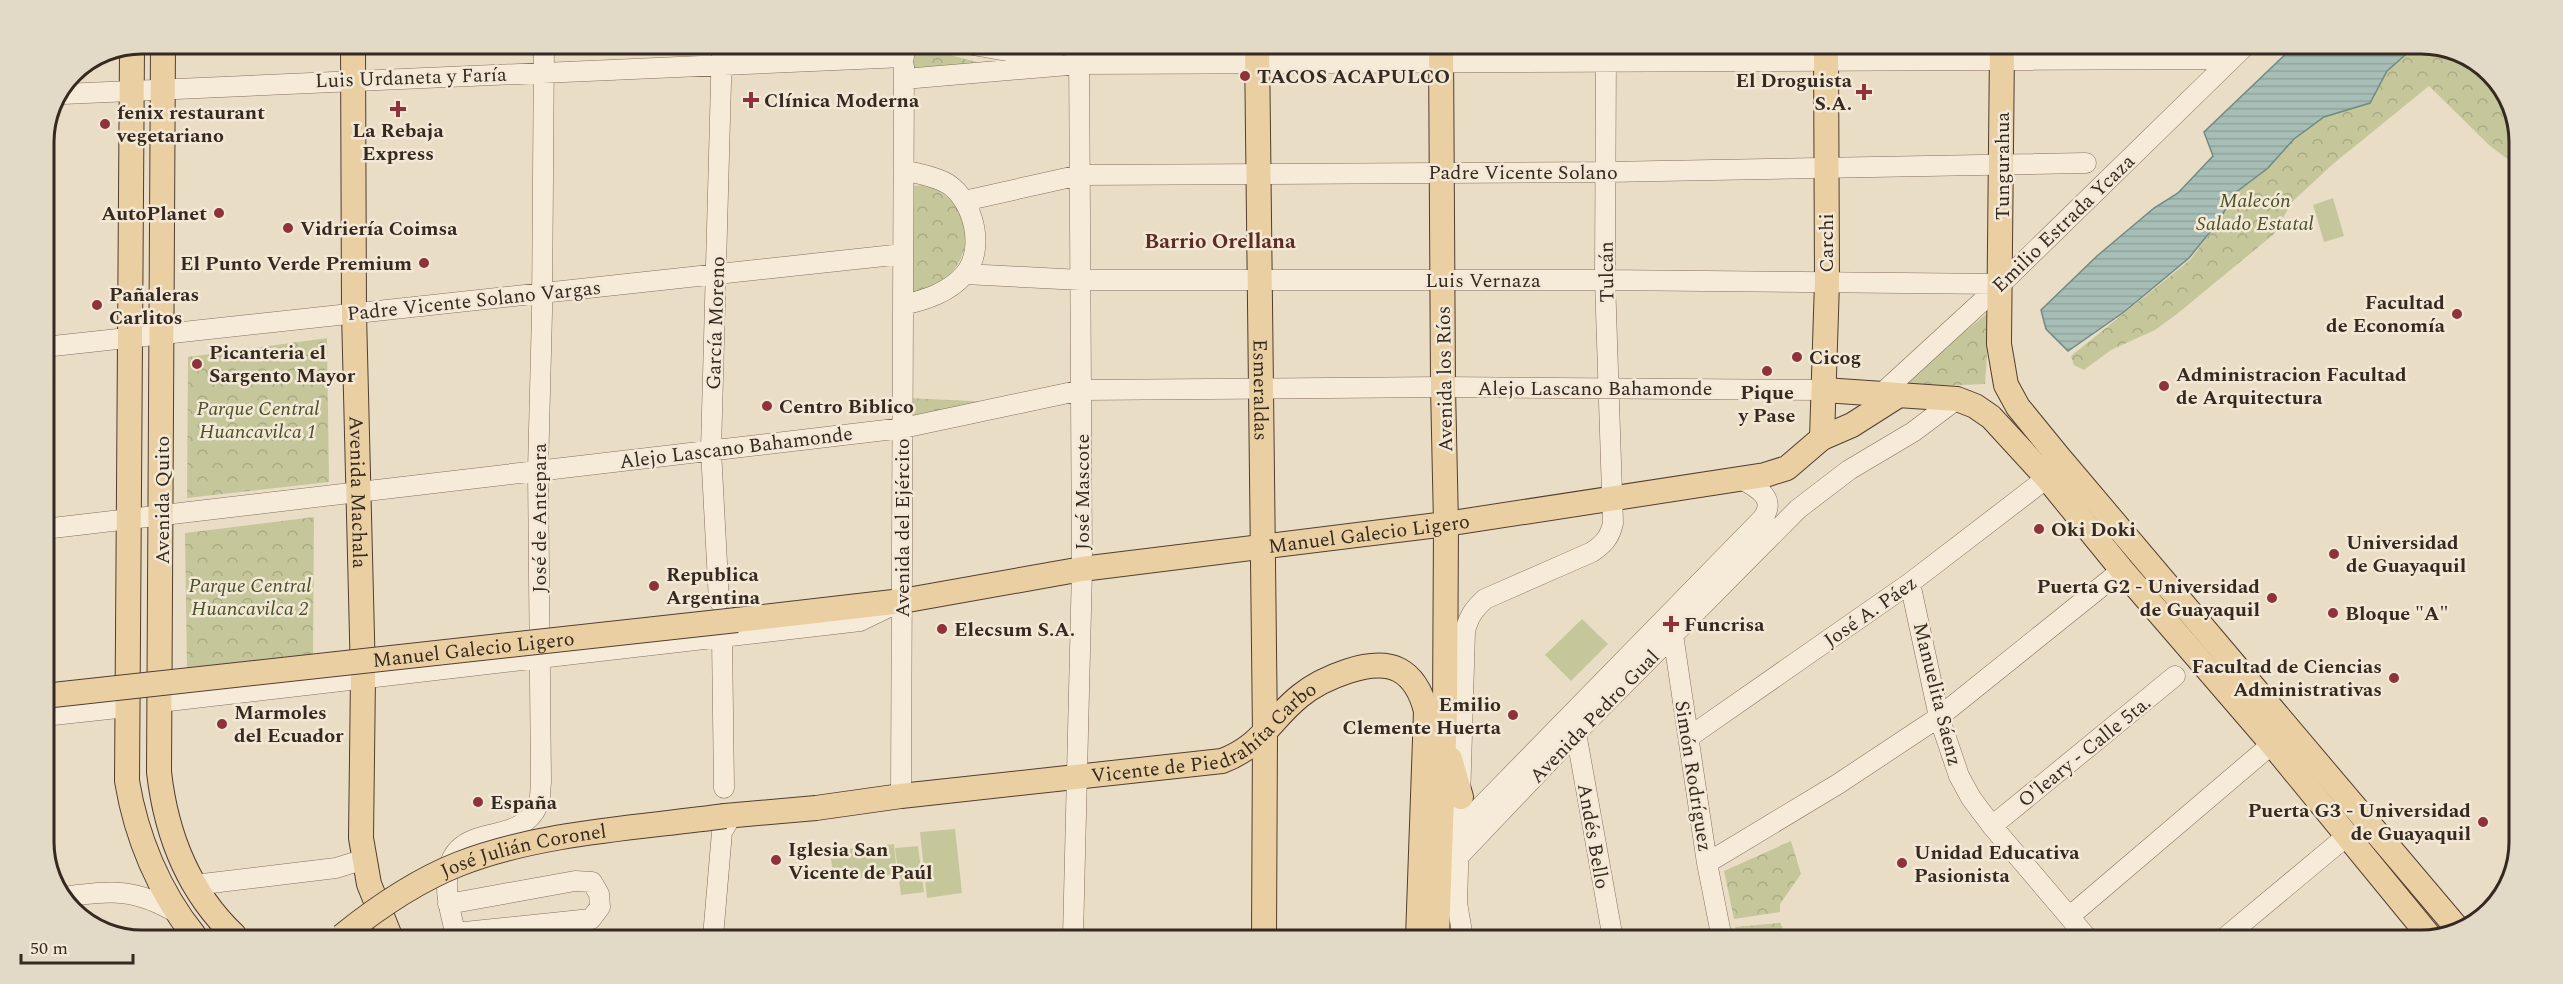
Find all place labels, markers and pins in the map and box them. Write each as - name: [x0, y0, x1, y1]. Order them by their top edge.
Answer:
- place label: TACOS ACAPULCO: [1257, 62, 1450, 92]
- place label: El Droguista S.A.: [1735, 66, 1853, 119]
- marker: TACOS ACAPULCO: [1238, 69, 1252, 83]
- marker: El Droguista S.A.: [1857, 85, 1871, 99]
- place label: Clínica Moderna: [764, 86, 920, 116]
- marker: Clínica Moderna: [742, 91, 760, 109]
- place label: fenix restaurant vegetariano: [116, 98, 265, 151]
- marker: La Rebaja Express: [391, 102, 405, 116]
- place label: La Rebaja Express: [352, 116, 444, 169]
- marker: fenix restaurant vegetariano: [98, 117, 112, 131]
- place label: AutoPlanet: [101, 199, 207, 229]
- marker: AutoPlanet: [212, 206, 226, 220]
- place label: Vidriería Coimsa: [300, 214, 458, 244]
- marker: Vidriería Coimsa: [281, 221, 295, 235]
- place label: El Punto Verde Premium: [180, 249, 412, 279]
- marker: El Punto Verde Premium: [417, 256, 431, 270]
- place label: Pañaleras Carlitos: [109, 280, 199, 333]
- place label: Facultad de Economía: [2326, 288, 2446, 341]
- marker: Pañaleras Carlitos: [90, 298, 104, 312]
- marker: Facultad de Economía: [2450, 307, 2464, 321]
- place label: Picanteria el Sargento Mayor: [209, 338, 356, 391]
- place label: Cicog: [1809, 343, 1861, 373]
- marker: Cicog: [1790, 350, 1804, 364]
- marker: Picanteria el Sargento Mayor: [190, 357, 204, 371]
- place label: Administracion Facultad de Arquitectura: [2176, 360, 2407, 413]
- marker: Pique y Pase: [1760, 364, 1774, 378]
- place label: Pique y Pase: [1738, 378, 1796, 431]
- marker: Administracion Facultad de Arquitectura: [2157, 379, 2171, 393]
- place label: Centro Biblico: [779, 392, 914, 422]
- marker: Centro Biblico: [760, 399, 774, 413]
- place label: Oki Doki: [2051, 515, 2136, 545]
- marker: Oki Doki: [2032, 522, 2046, 536]
- place label: Universidad de Guayaquil: [2346, 528, 2466, 581]
- marker: Universidad de Guayaquil: [2327, 547, 2341, 561]
- place label: Republica Argentina: [666, 560, 761, 613]
- place label: Puerta G2 - Universidad de Guayaquil: [2037, 572, 2260, 625]
- marker: Republica Argentina: [647, 579, 661, 593]
- marker: Puerta G2 - Universidad de Guayaquil: [2265, 591, 2279, 605]
- place label: Bloque "A": [2345, 599, 2449, 629]
- marker: Bloque "A": [2326, 606, 2340, 620]
- place label: Funcrisa: [1684, 610, 1765, 640]
- place label: Elecsum S.A.: [954, 615, 1075, 645]
- marker: Funcrisa: [1662, 615, 1680, 633]
- marker: Elecsum S.A.: [935, 622, 949, 636]
- place label: Facultad de Ciencias Administrativas: [2192, 652, 2382, 705]
- marker: Facultad de Ciencias Administrativas: [2387, 671, 2401, 685]
- place label: Emilio Clemente Huerta: [1343, 690, 1502, 743]
- place label: Marmoles del Ecuador: [234, 698, 344, 751]
- marker: Emilio Clemente Huerta: [1506, 708, 1520, 722]
- marker: Marmoles del Ecuador: [215, 717, 229, 731]
- place label: España: [490, 788, 558, 818]
- marker: España: [471, 795, 485, 809]
- place label: Puerta G3 - Universidad de Guayaquil: [2248, 796, 2471, 849]
- marker: Puerta G3 - Universidad de Guayaquil: [2476, 815, 2490, 829]
- place label: Iglesia San Vicente de Paúl: [788, 835, 933, 888]
- place label: Unidad Educativa Pasionista: [1914, 838, 2080, 891]
- marker: Iglesia San Vicente de Paúl: [769, 853, 783, 867]
- marker: Unidad Educativa Pasionista: [1895, 856, 1909, 870]

